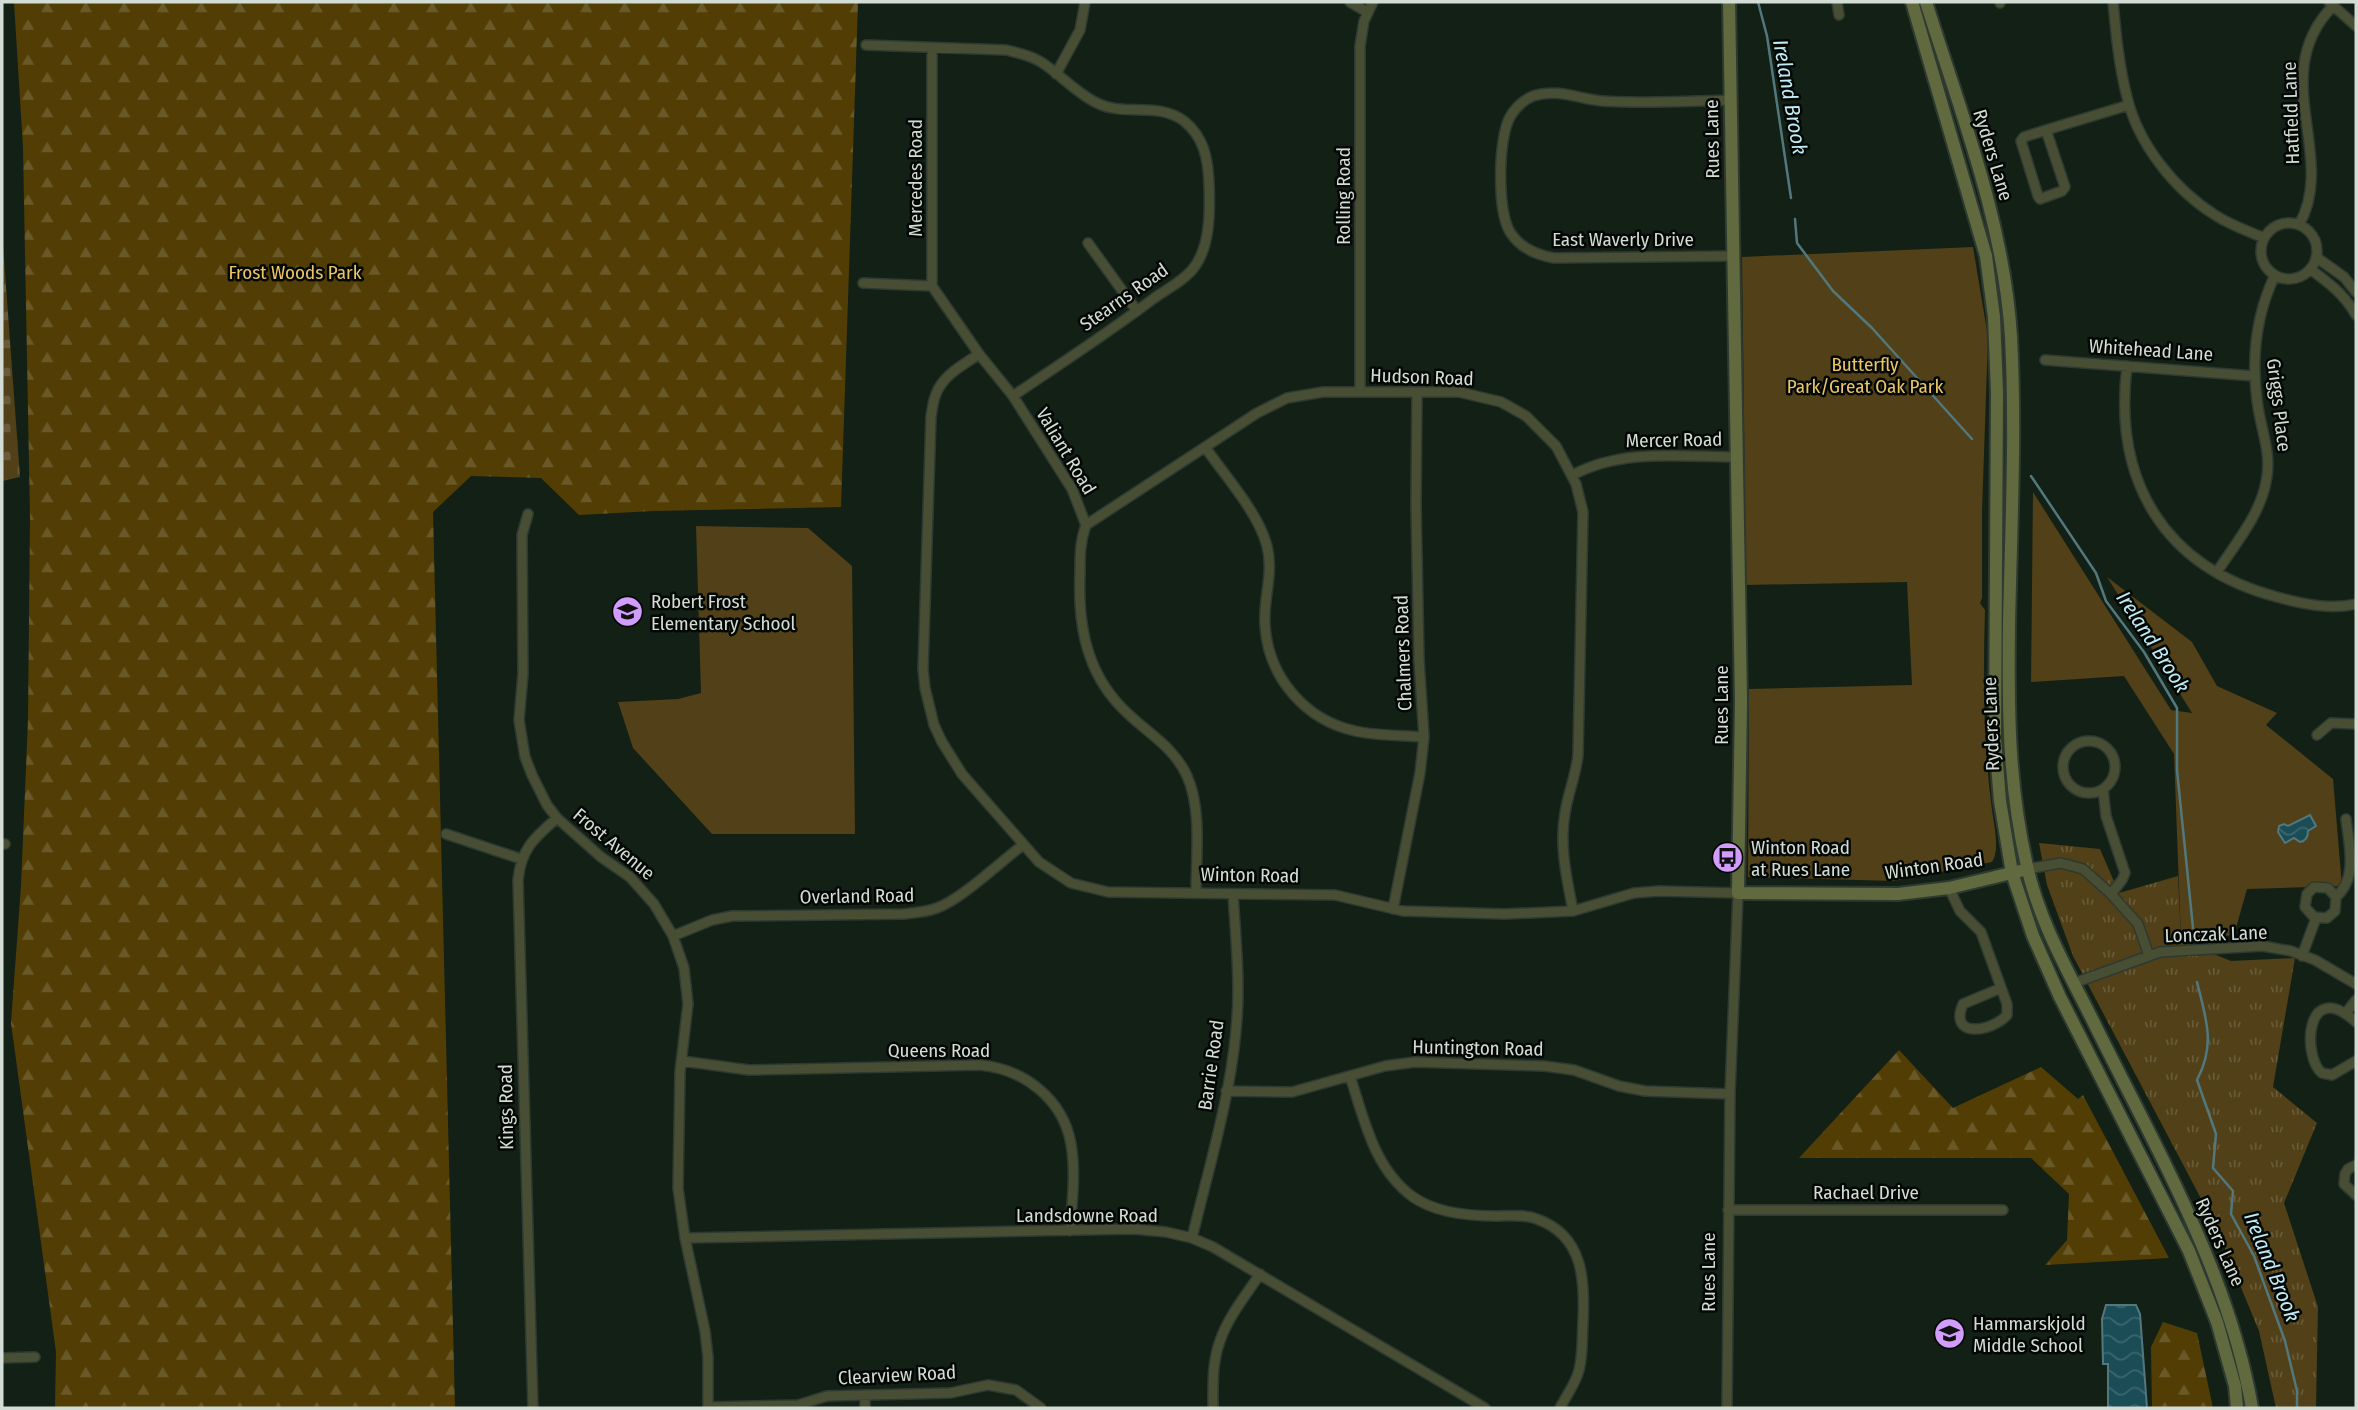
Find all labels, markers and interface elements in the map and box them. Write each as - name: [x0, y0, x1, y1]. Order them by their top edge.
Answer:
- water label: Ireland Brook: [1767, 38, 1813, 156]
- street label: Hatfield Lane: [2278, 61, 2304, 165]
- street label: Rues Lane: [1700, 99, 1724, 179]
- street label: Ryders Lane: [1968, 107, 2018, 203]
- street label: Mercedes Road: [904, 119, 927, 237]
- street label: Rolling Road: [1332, 147, 1355, 245]
- street label: East Waverly Drive: [1552, 228, 1694, 251]
- street label: Stearns Road: [1075, 258, 1173, 336]
- park label: Frost Woods Park: [228, 261, 362, 284]
- street label: Whitehead Lane: [2088, 334, 2214, 366]
- park label: Butterfly Park/Great Oak Park: [1787, 353, 1943, 398]
- street label: Griggs Place: [2262, 357, 2296, 453]
- street label: Hudson Road: [1370, 364, 1474, 390]
- street label: Valiant Road: [1031, 403, 1101, 499]
- street label: Mercer Road: [1625, 428, 1723, 452]
- water label: Ireland Brook: [2110, 586, 2196, 698]
- place label: Robert Frost Elementary School: [651, 590, 796, 635]
- school or university icon: Robert Frost Elementary School: [611, 595, 645, 629]
- street label: Chalmers Road: [1389, 595, 1417, 711]
- street label: Rues Lane: [1710, 665, 1733, 745]
- street label: Ryders Lane: [1978, 676, 2004, 772]
- street label: Frost Avenue: [568, 803, 660, 885]
- place label: Winton Road at Rues Lane: [1751, 836, 1850, 881]
- bus stop icon: Winton Road at Rues Lane: [1711, 841, 1745, 875]
- street label: Winton Road: [1883, 848, 1985, 884]
- street label: Winton Road: [1200, 863, 1300, 887]
- street label: Overland Road: [800, 884, 914, 908]
- street label: Lonczak Lane: [2164, 921, 2268, 947]
- street label: Barrie Road: [1193, 1018, 1229, 1112]
- street label: Huntington Road: [1412, 1035, 1544, 1061]
- street label: Queens Road: [888, 1039, 990, 1062]
- street label: Kings Road: [494, 1064, 518, 1150]
- street label: Rachael Drive: [1813, 1181, 1919, 1204]
- street label: Ryders Lane: [2190, 1194, 2250, 1290]
- street label: Landsdowne Road: [1016, 1204, 1158, 1227]
- water label: Ireland Brook: [2238, 1208, 2306, 1326]
- street label: Rues Lane: [1697, 1232, 1720, 1312]
- place label: Hammarskjold Middle School: [1973, 1312, 2086, 1357]
- school or university icon: Hammarskjold Middle School: [1933, 1317, 1967, 1351]
- street label: Clearview Road: [837, 1360, 957, 1390]

